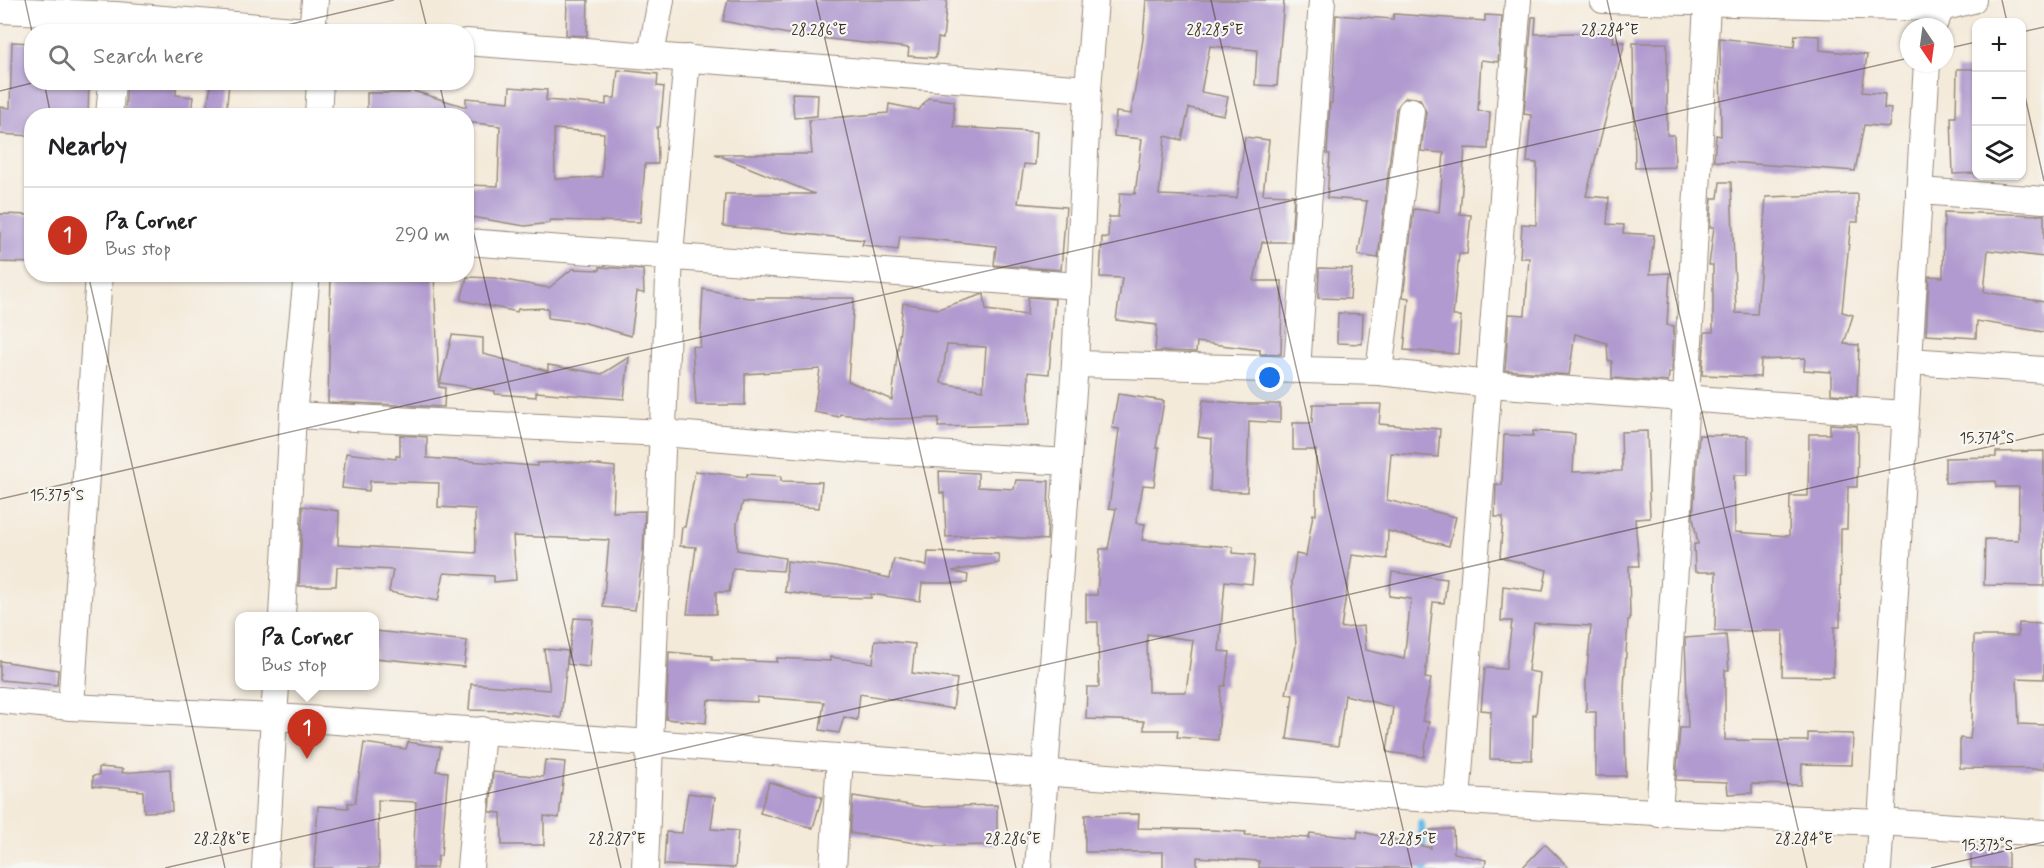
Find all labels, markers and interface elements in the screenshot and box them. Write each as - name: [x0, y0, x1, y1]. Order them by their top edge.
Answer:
- north arrow: [1900, 18, 1954, 72]
- map controls: [1972, 18, 2026, 180]
- button: +: [1972, 18, 2026, 72]
- text: 28.286°E: [791, 21, 847, 41]
- text: 28.285°E: [1187, 21, 1244, 41]
- text: 28.284°E: [1581, 21, 1639, 41]
- search box: [24, 24, 474, 90]
- icon: search: [45, 41, 78, 74]
- text: Search here: [93, 43, 204, 71]
- button: −: [1972, 72, 2026, 126]
- button: layers: [1972, 126, 2026, 180]
- text: Nearby: [48, 130, 127, 164]
- text: Pa Corner: [105, 208, 197, 236]
- text: 1: [63, 222, 72, 249]
- text: 290 m: [395, 222, 450, 249]
- text: Bus stop: [105, 236, 171, 263]
- your location: [1255, 363, 1284, 392]
- text: 15.374°S: [1960, 429, 2014, 449]
- text: 15.375°S: [30, 486, 84, 506]
- popup: [235, 612, 379, 690]
- text: Pa Corner: [261, 624, 353, 652]
- text: Bus stop: [261, 652, 327, 679]
- pin: 1: [288, 710, 326, 759]
- text: 28.288°E: [194, 830, 251, 850]
- text: 28.287°E: [589, 830, 646, 850]
- text: 28.286°E: [985, 830, 1041, 850]
- text: 28.285°E: [1380, 830, 1437, 850]
- text: 28.284°E: [1775, 830, 1833, 850]
- text: 15.373°S: [1961, 836, 2013, 856]

